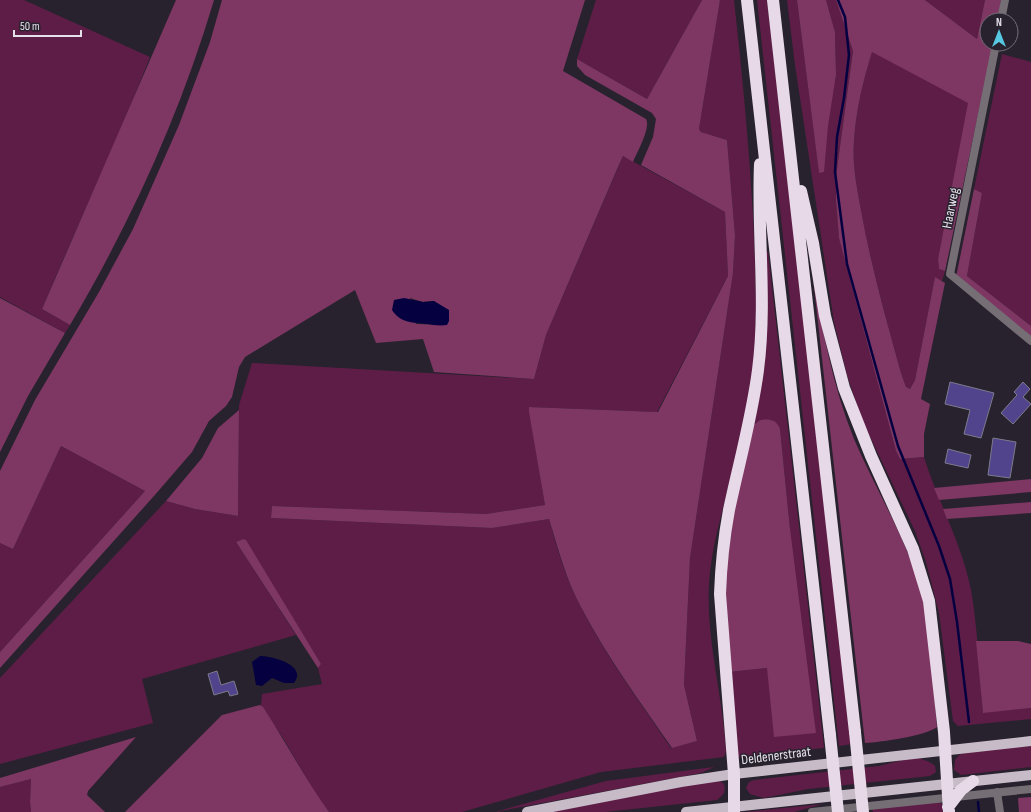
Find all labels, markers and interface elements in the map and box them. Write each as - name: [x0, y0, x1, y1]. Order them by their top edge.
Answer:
- scale bar: [14, 12, 81, 38]
- north arrow: [979, 12, 1019, 52]
- text: N: [996, 16, 1002, 29]
- text: 50 m: [20, 19, 40, 34]
- street label: Haarweg: [938, 186, 963, 230]
- street label: Deldenerstraat: [740, 743, 812, 768]

